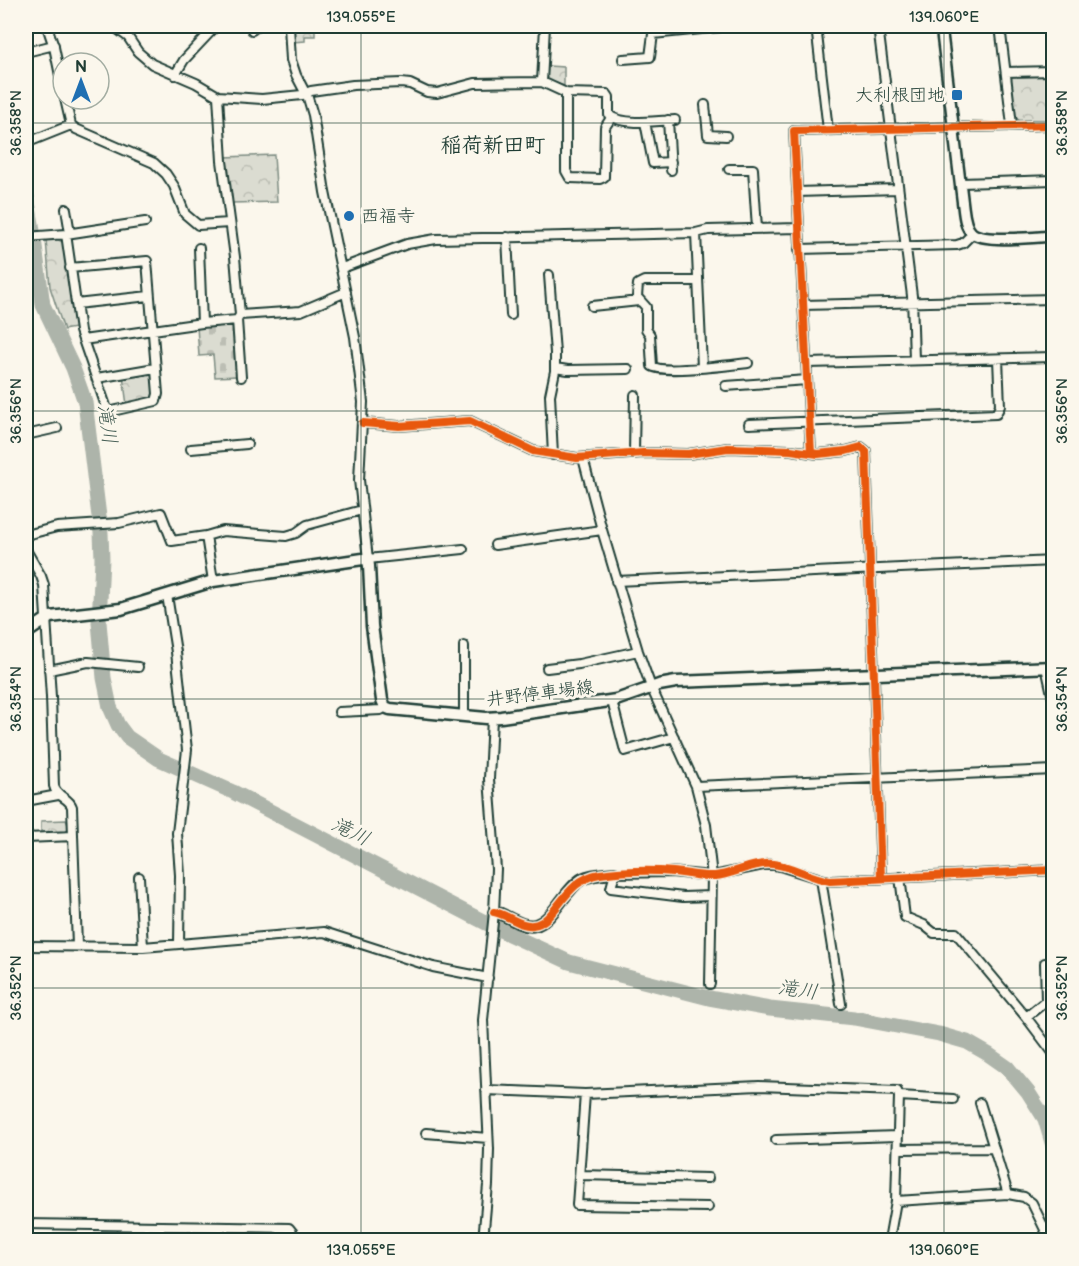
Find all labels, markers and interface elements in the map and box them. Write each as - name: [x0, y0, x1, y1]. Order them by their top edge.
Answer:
- text: 139.055°E: [326, 8, 396, 27]
- text: 139.060°E: [909, 8, 979, 27]
- north arrow: [51, 51, 111, 111]
- text: N: [75, 58, 87, 77]
- place label: 大利根団地: [855, 85, 945, 106]
- marker: 大利根団地: [950, 88, 964, 102]
- text: 36.358°N: [7, 90, 26, 156]
- text: 36.358°N: [1053, 90, 1072, 156]
- district label: 稲荷新田町: [441, 133, 546, 158]
- place label: 西福寺: [361, 206, 415, 227]
- marker: 西福寺: [342, 209, 356, 223]
- text: 36.356°N: [7, 378, 26, 444]
- text: 36.356°N: [1053, 378, 1072, 444]
- water label: 滝川: [92, 403, 122, 446]
- text: 36.354°N: [7, 666, 26, 732]
- text: 36.354°N: [1053, 666, 1072, 732]
- street label: 井野停車場線: [485, 676, 595, 710]
- water label: 滝川: [327, 812, 374, 851]
- text: 36.352°N: [7, 955, 26, 1021]
- text: 36.352°N: [1053, 955, 1072, 1021]
- water label: 滝川: [776, 975, 819, 1005]
- text: 139.055°E: [326, 1241, 396, 1260]
- text: 139.060°E: [909, 1241, 979, 1260]

